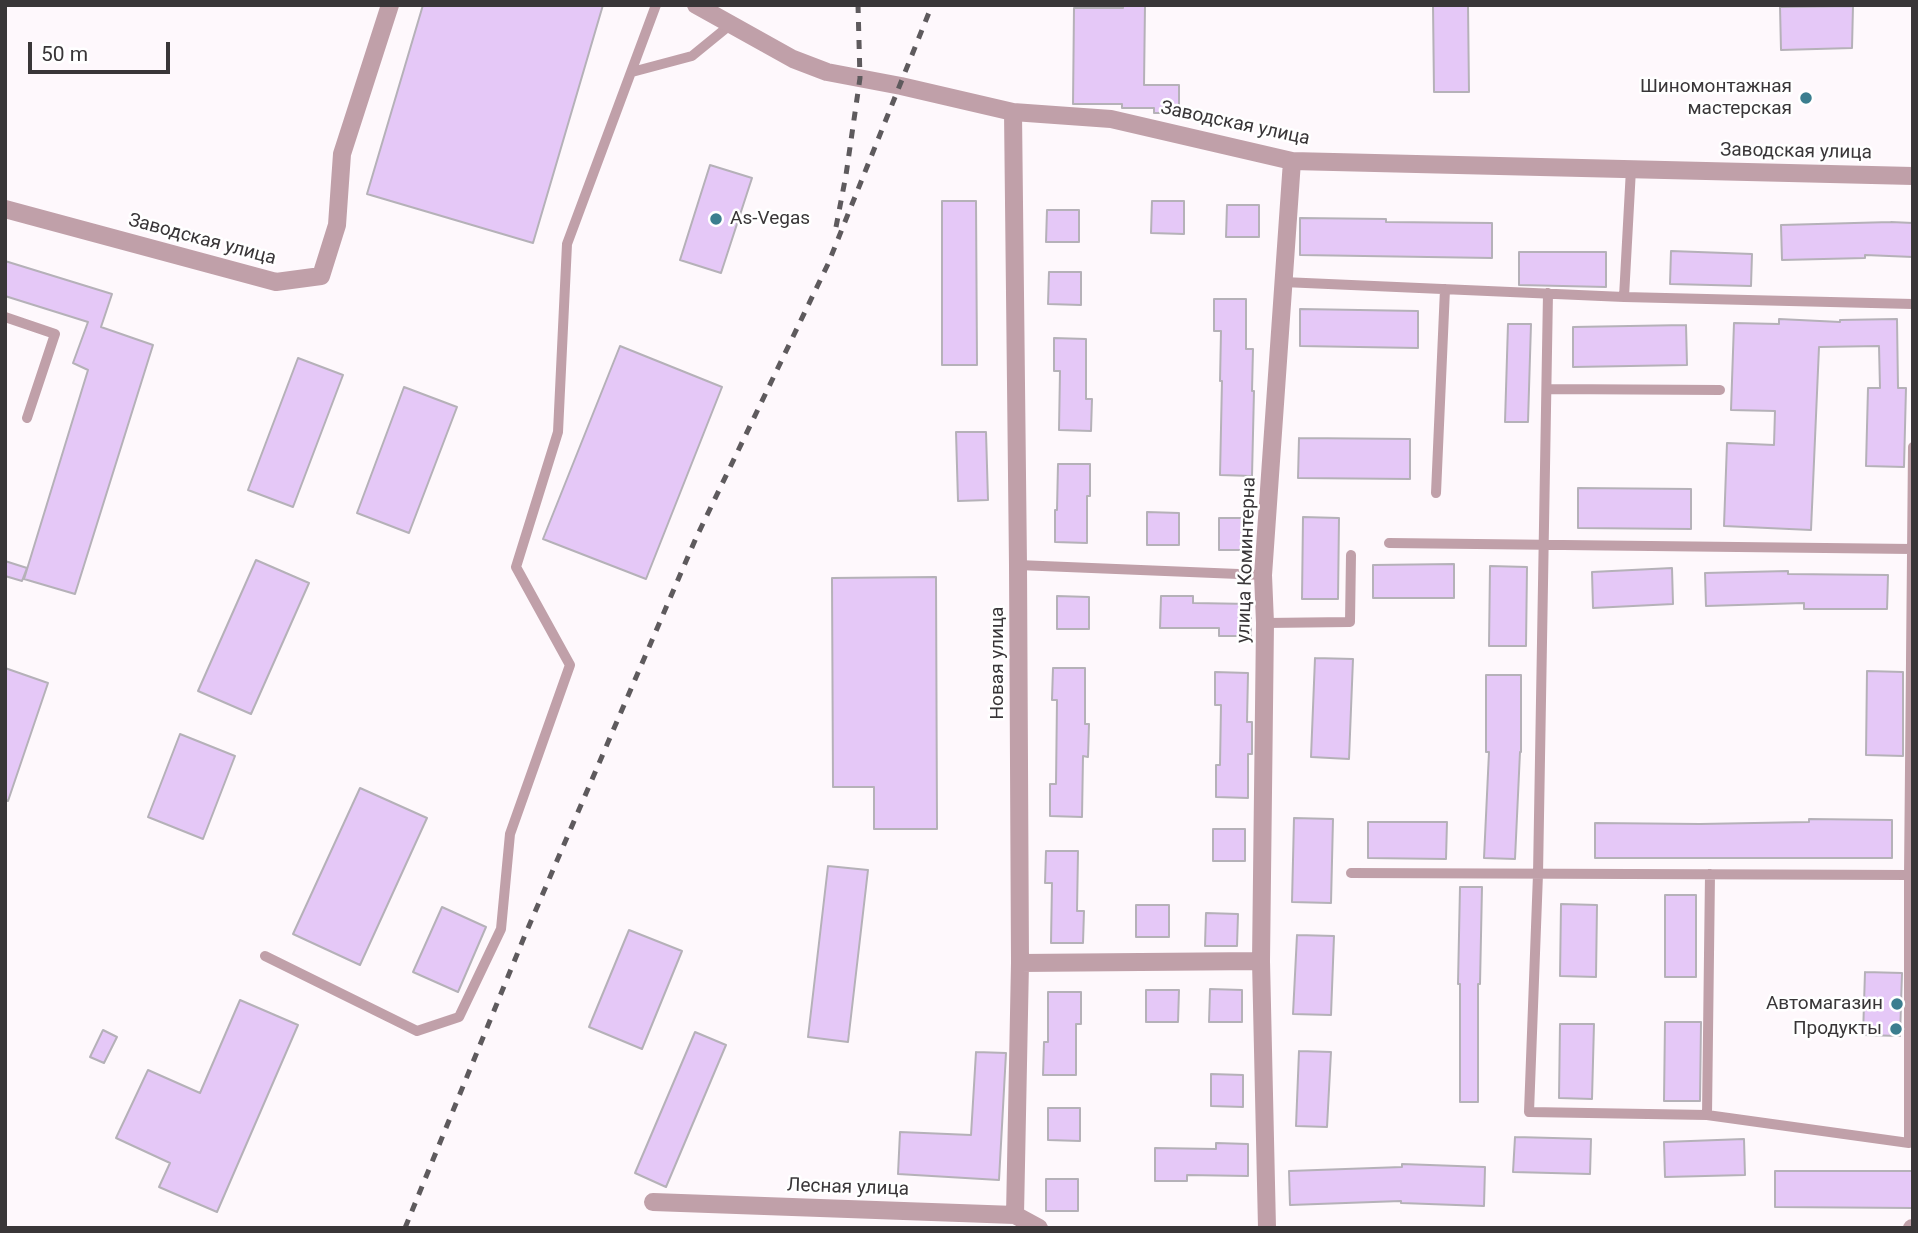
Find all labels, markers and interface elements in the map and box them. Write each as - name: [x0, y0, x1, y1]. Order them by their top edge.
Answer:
- scale bar: [32, 28, 173, 72]
- text: 50 m: [41, 42, 88, 66]
- place label: Шиномонтажная мастерская: [1640, 76, 1792, 120]
- marker: Шиномонтажная мастерская: [1798, 90, 1814, 106]
- street label: Заводская улица: [1158, 97, 1312, 151]
- street label: Заводская улица: [1720, 139, 1872, 165]
- place label: As-Vegas: [730, 208, 810, 230]
- street label: Заводская улица: [126, 209, 278, 271]
- marker: As-Vegas: [708, 211, 724, 227]
- street label: улица Коминтерна: [1233, 477, 1261, 643]
- street label: Новая улица: [987, 607, 1009, 719]
- place label: Автомагазин: [1766, 993, 1883, 1015]
- marker: Автомагазин: [1889, 996, 1905, 1012]
- place label: Продукты: [1793, 1018, 1882, 1040]
- marker: Продукты: [1888, 1021, 1904, 1037]
- street label: Лесная улица: [787, 1174, 909, 1202]

